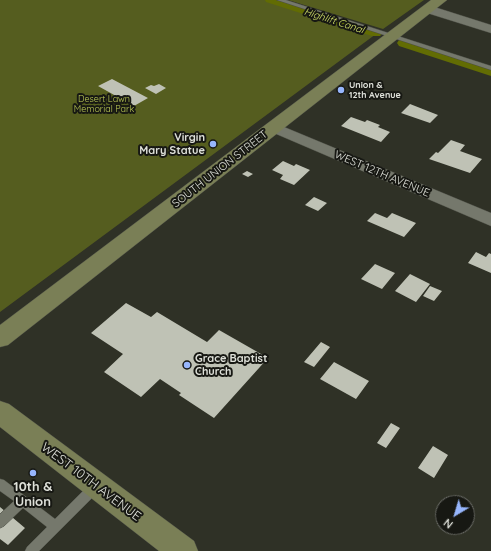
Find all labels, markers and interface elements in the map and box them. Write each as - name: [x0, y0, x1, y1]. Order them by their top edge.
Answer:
- water label: Highlift Canal: [303, 6, 365, 36]
- place label: Union & 12th Avenue: [349, 80, 401, 101]
- marker: Union & 12th Avenue: [336, 85, 346, 95]
- park label: Desert Lawn Memorial Park: [74, 94, 134, 115]
- street label: SOUTH UNION STREET: [170, 128, 270, 210]
- place label: Virgin Mary Statue: [139, 131, 205, 157]
- marker: Virgin Mary Statue: [208, 139, 218, 149]
- street label: WEST 12TH AVENUE: [332, 148, 432, 200]
- place label: Grace Baptist Church: [195, 352, 267, 378]
- marker: Grace Baptist Church: [182, 360, 192, 370]
- street label: WEST 10TH AVENUE: [38, 439, 144, 525]
- marker: 10th & Union: [28, 468, 38, 478]
- place label: 10th & Union: [14, 479, 52, 510]
- north arrow: [435, 495, 475, 535]
- text: N: [441, 516, 456, 532]

